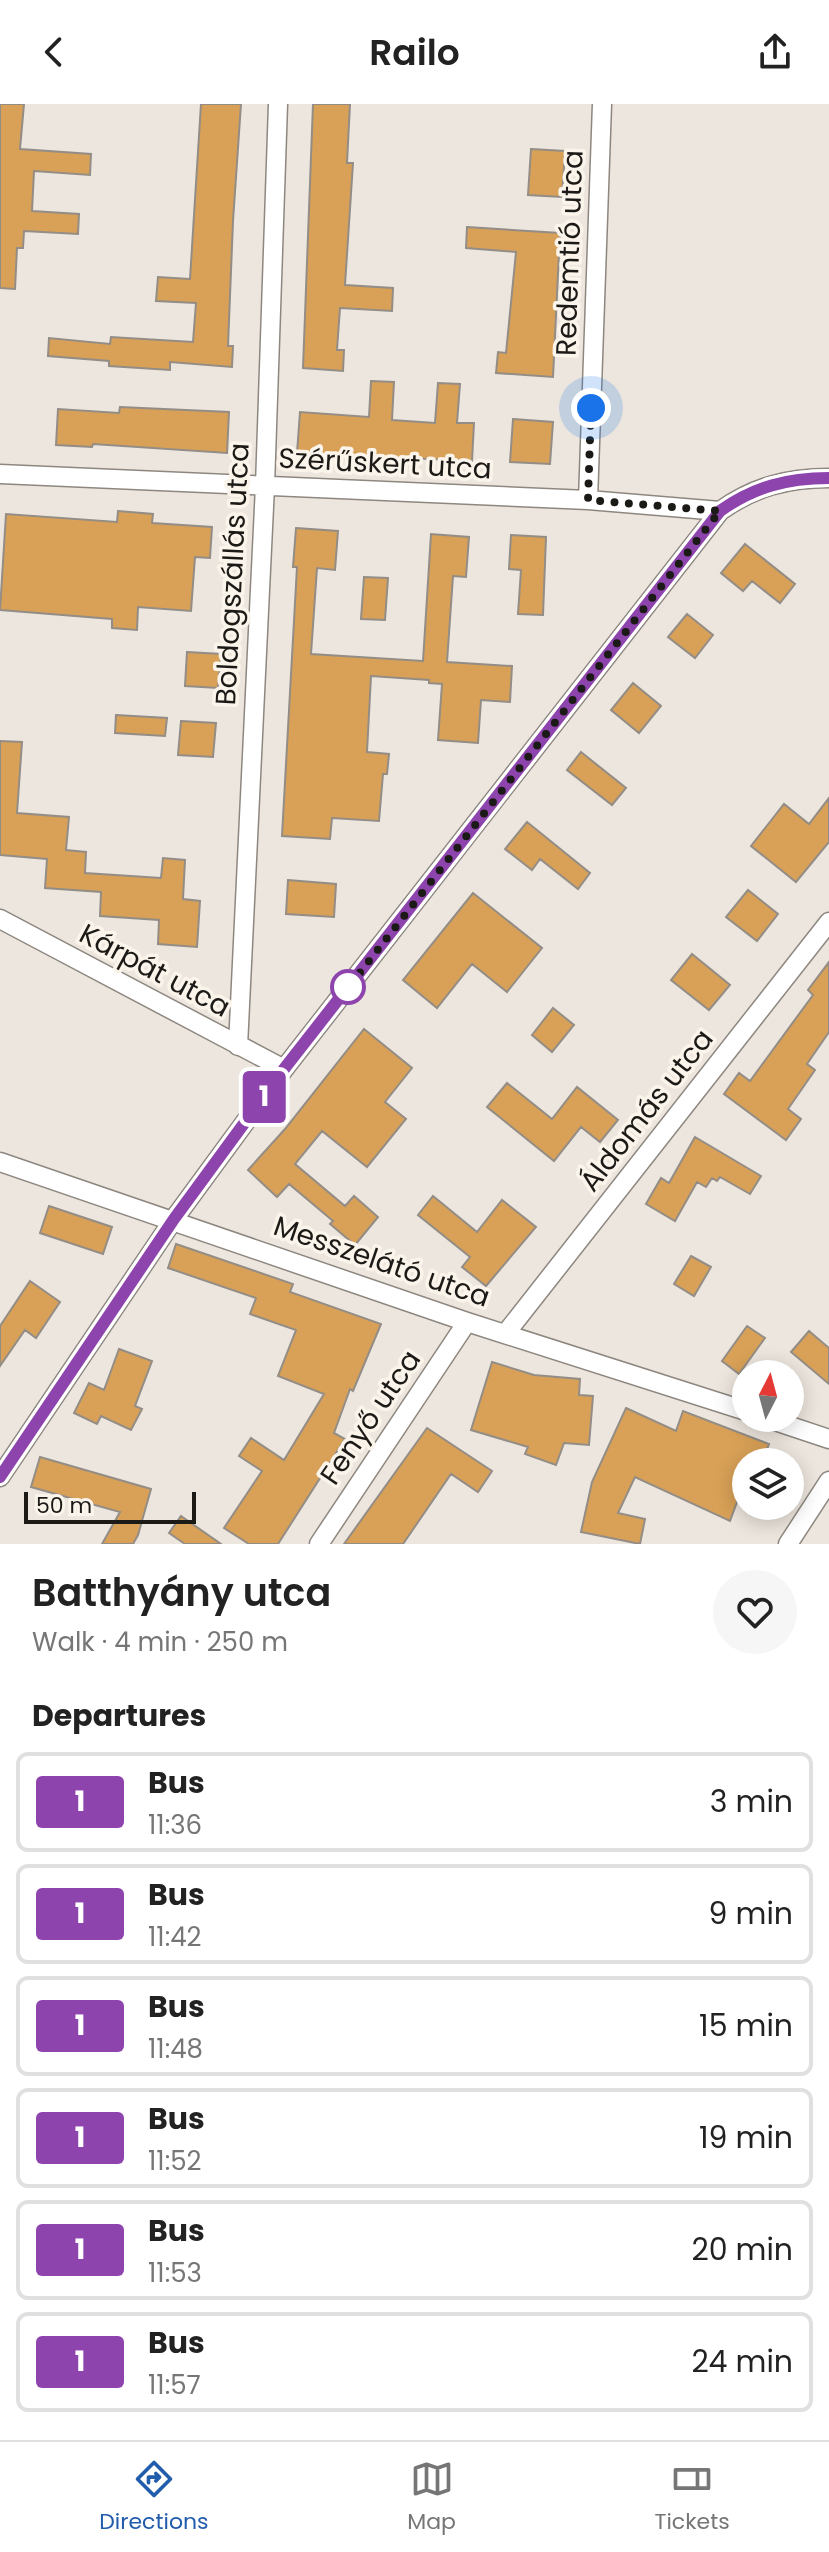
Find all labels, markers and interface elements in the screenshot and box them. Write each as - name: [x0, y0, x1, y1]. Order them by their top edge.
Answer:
- text: Railo: [369, 27, 460, 78]
- icon: back: [32, 30, 76, 74]
- icon: share: [753, 30, 797, 74]
- street label: Redemtió utca: [546, 149, 593, 357]
- your location: [571, 388, 611, 428]
- street label: Szérűskert utca: [277, 438, 493, 489]
- street label: Boldogszállás utca: [206, 442, 259, 706]
- street label: Kárpát utca: [72, 914, 237, 1027]
- unlabelled marker: [331, 970, 365, 1004]
- street label: Áldomás utca: [571, 1021, 722, 1200]
- line badge: 1: [238, 1071, 290, 1123]
- text: 1: [259, 1077, 269, 1116]
- street label: Messzelátó utca: [269, 1206, 495, 1317]
- street label: Fenyő utca: [311, 1342, 430, 1492]
- north arrow: [732, 1360, 804, 1432]
- map controls: [732, 1360, 804, 1520]
- button: layers: [732, 1448, 804, 1520]
- scale bar: [24, 1488, 196, 1524]
- text: 50 m: [36, 1490, 92, 1521]
- text: Batthyány utca: [32, 1566, 331, 1619]
- button: heart: [713, 1570, 797, 1654]
- text: Walk · 4 min · 250 m: [32, 1624, 288, 1660]
- text: Departures: [32, 1694, 206, 1737]
- text: Bus: [148, 1761, 205, 1804]
- text: 3 min: [710, 1780, 793, 1823]
- text: 1: [75, 1782, 85, 1821]
- text: 11:36: [148, 1807, 202, 1843]
- text: Bus: [148, 1873, 205, 1916]
- text: 9 min: [709, 1892, 793, 1935]
- text: 1: [75, 1894, 85, 1933]
- text: 11:42: [148, 1919, 201, 1955]
- text: Bus: [148, 1985, 205, 2028]
- text: 15 min: [699, 2004, 793, 2047]
- text: 1: [75, 2006, 85, 2045]
- text: 11:48: [148, 2031, 203, 2067]
- text: Bus: [148, 2097, 205, 2140]
- text: 19 min: [699, 2116, 793, 2159]
- text: 1: [75, 2118, 85, 2157]
- text: 11:52: [148, 2143, 201, 2179]
- text: Bus: [148, 2209, 205, 2252]
- text: 20 min: [691, 2228, 793, 2271]
- text: 1: [75, 2230, 85, 2269]
- text: 11:53: [148, 2255, 202, 2291]
- text: Bus: [148, 2321, 205, 2364]
- text: 24 min: [691, 2340, 793, 2383]
- text: 1: [75, 2342, 85, 2381]
- text: 11:57: [148, 2367, 201, 2403]
- tab: Directions: [99, 2457, 209, 2538]
- tab: Map: [407, 2457, 456, 2538]
- tab: Tickets: [655, 2457, 730, 2538]

